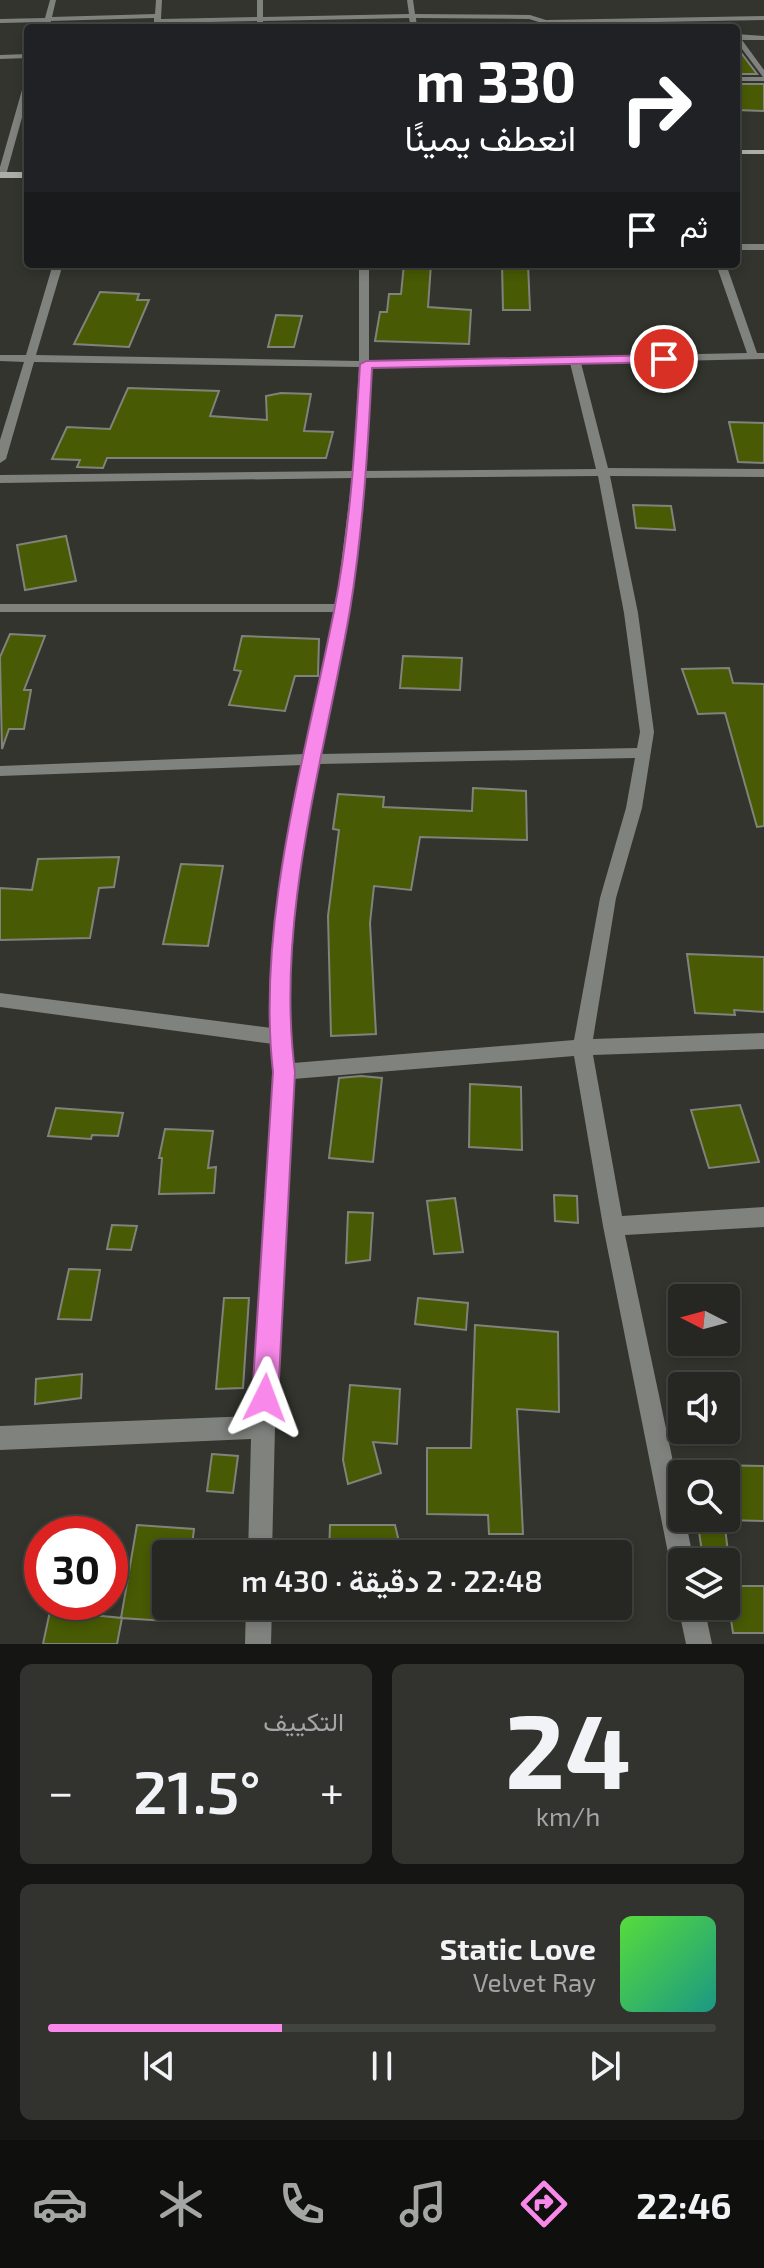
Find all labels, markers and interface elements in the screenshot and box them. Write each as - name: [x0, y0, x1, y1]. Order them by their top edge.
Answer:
- text: 330 m: [416, 46, 576, 113]
- icon: right: [604, 56, 708, 160]
- text: انعطف يمينًا: [405, 115, 576, 158]
- icon: arrive: [620, 208, 664, 252]
- text: ثم: [680, 208, 708, 244]
- pin: [630, 325, 698, 393]
- icon: arrive: [642, 337, 686, 381]
- north arrow: [668, 1284, 740, 1356]
- map controls: [668, 1284, 740, 1620]
- position arrow: [223, 1356, 307, 1440]
- button: sound: [668, 1372, 740, 1444]
- button: search: [668, 1460, 740, 1532]
- speed limit sign: 30: [24, 1516, 128, 1620]
- button: layers: [668, 1548, 740, 1620]
- text: 22:48 · 2 دقيقة · 430 m: [241, 1562, 543, 1598]
- text: 24: [505, 1685, 631, 1810]
- text: التكييف: [263, 1705, 344, 1736]
- text: 21.5°: [133, 1754, 261, 1826]
- text: −: [48, 1764, 74, 1817]
- text: +: [320, 1764, 344, 1817]
- text: km/h: [536, 1800, 600, 1831]
- text: Static Love: [440, 1930, 596, 1966]
- text: Velvet Ray: [473, 1966, 596, 1997]
- icon: previous: [137, 2044, 181, 2088]
- icon: pause: [360, 2044, 404, 2088]
- icon: next: [583, 2044, 627, 2088]
- icon: car: [32, 2176, 88, 2232]
- icon: climate: [153, 2176, 209, 2232]
- icon: phone: [274, 2176, 330, 2232]
- icon: music: [395, 2176, 451, 2232]
- icon: directions: [516, 2176, 572, 2232]
- text: 22:46: [636, 2183, 732, 2226]

